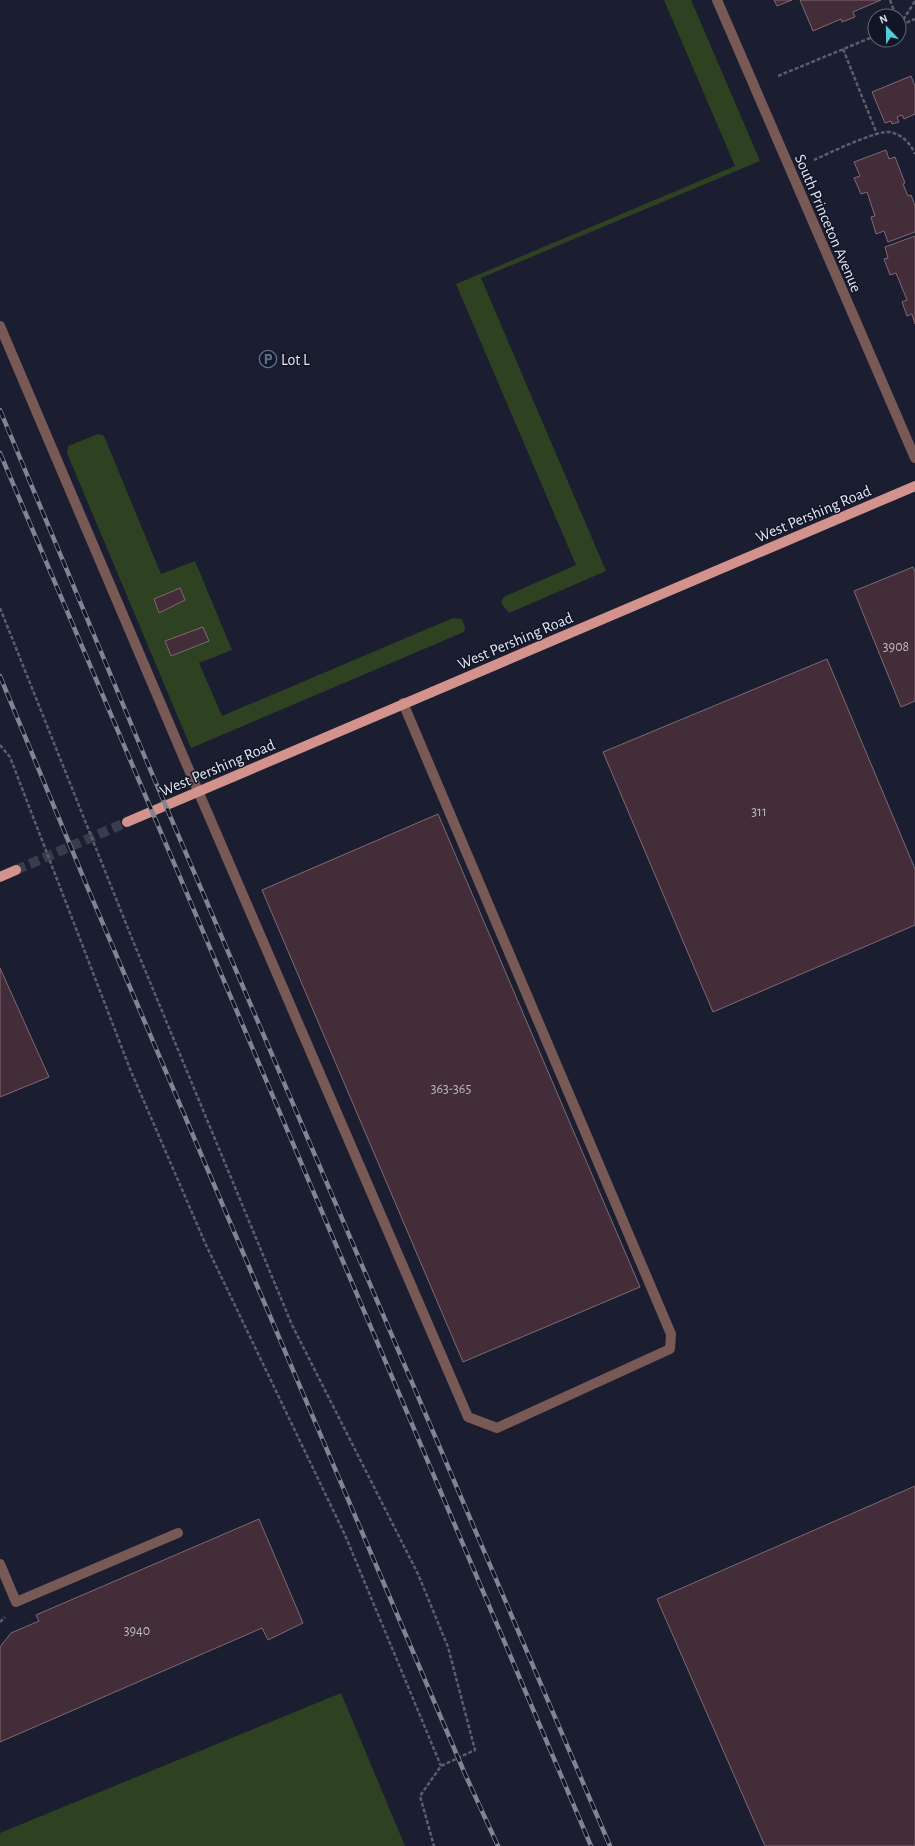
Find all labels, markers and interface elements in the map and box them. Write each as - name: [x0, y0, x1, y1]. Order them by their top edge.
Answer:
- north arrow: [867, 8, 907, 48]
- text: N: [878, 13, 889, 26]
- street label: South Princeton Avenue: [792, 152, 864, 295]
- parking icon: Lot L: [258, 349, 278, 369]
- place label: Lot L: [281, 352, 310, 368]
- street label: West Pershing Road: [753, 482, 873, 545]
- street label: West Pershing Road: [455, 609, 575, 672]
- house number: 3908: [883, 640, 909, 654]
- street label: West Pershing Road: [157, 736, 277, 799]
- house number: 311: [751, 805, 767, 819]
- house number: 363-365: [431, 1082, 471, 1096]
- house number: 3940: [124, 1624, 150, 1638]

